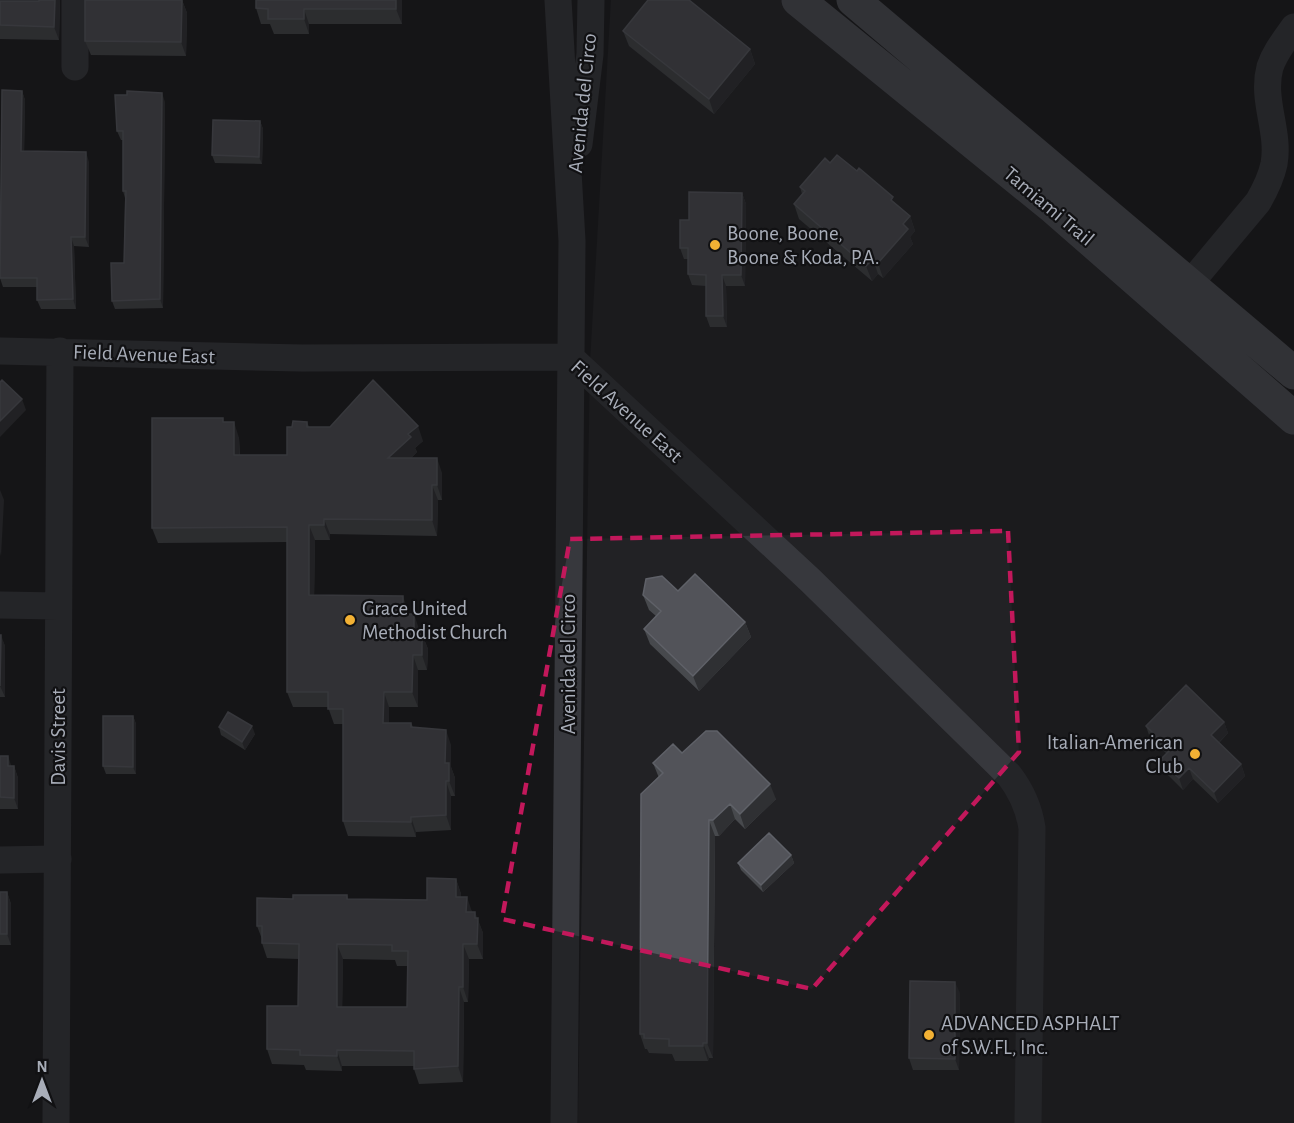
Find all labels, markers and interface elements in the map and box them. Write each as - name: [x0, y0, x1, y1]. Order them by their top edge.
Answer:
- street label: Avenida del Circo: [565, 32, 600, 174]
- street label: Tamiami Trail: [1000, 163, 1098, 250]
- place label: Boone, Boone, Boone & Koda, P.A.: [727, 223, 879, 268]
- marker: Boone, Boone, Boone & Koda, P.A.: [708, 238, 722, 252]
- street label: Field Avenue East: [73, 342, 216, 367]
- street label: Field Avenue East: [567, 356, 687, 467]
- street label: Avenida del Circo: [558, 594, 579, 734]
- place label: Grace United Methodist Church: [362, 598, 508, 643]
- marker: Grace United Methodist Church: [343, 613, 357, 627]
- street label: Davis Street: [48, 688, 69, 786]
- place label: Italian-American Club: [1047, 732, 1183, 777]
- marker: Italian-American Club: [1188, 747, 1202, 761]
- place label: ADVANCED ASPHALT of S.W.FL, Inc.: [941, 1013, 1119, 1058]
- marker: ADVANCED ASPHALT of S.W.FL, Inc.: [922, 1028, 936, 1042]
- north arrow: [12, 1051, 72, 1111]
- text: N: [36, 1059, 48, 1075]

